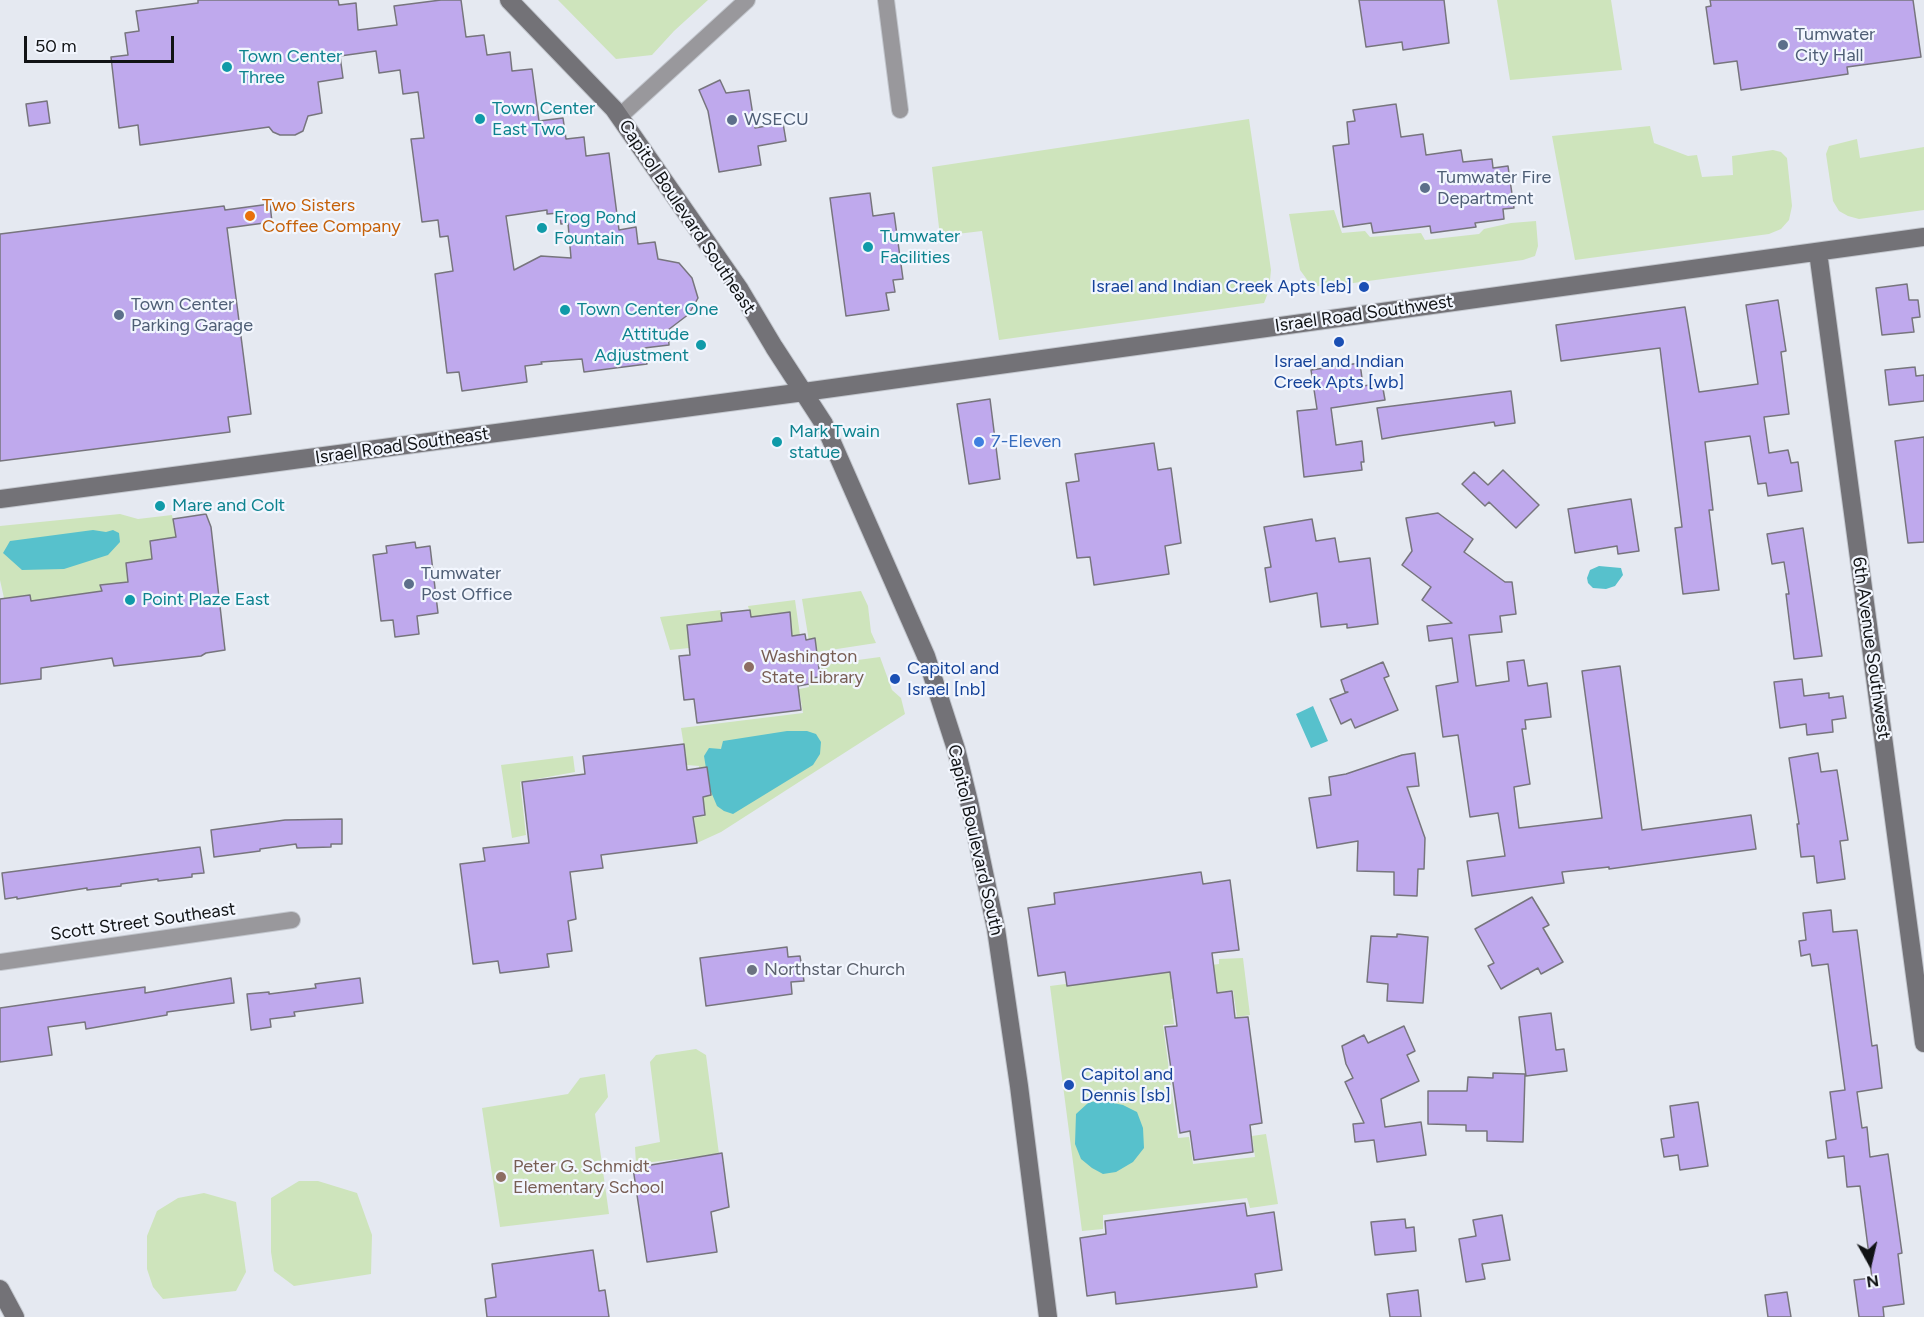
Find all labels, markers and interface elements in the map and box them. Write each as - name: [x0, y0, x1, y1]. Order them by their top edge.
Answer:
- scale bar: [27, 24, 177, 62]
- place label: Tumwater City Hall: [1795, 24, 1875, 66]
- text: 50 m: [35, 35, 77, 57]
- marker: Tumwater City Hall: [1776, 38, 1790, 52]
- place label: Town Center Three: [239, 46, 342, 88]
- marker: Town Center Three: [220, 60, 234, 74]
- place label: Town Center East Two: [492, 98, 595, 140]
- place label: WSECU: [744, 109, 809, 131]
- marker: Town Center East Two: [473, 112, 487, 126]
- marker: WSECU: [725, 113, 739, 127]
- street label: Capitol Boulevard Southeast: [614, 116, 760, 318]
- place label: Tumwater Fire Department: [1437, 167, 1551, 210]
- marker: Tumwater Fire Department: [1418, 181, 1432, 195]
- place label: Two Sisters Coffee Company: [262, 195, 401, 238]
- place label: Frog Pond Fountain: [554, 207, 636, 250]
- marker: Two Sisters Coffee Company: [243, 209, 257, 223]
- marker: Frog Pond Fountain: [535, 221, 549, 235]
- place label: Tumwater Facilities: [880, 226, 960, 268]
- marker: Tumwater Facilities: [861, 240, 875, 254]
- place label: Israel and Indian Creek Apts [eb]: [1091, 276, 1352, 298]
- marker: Israel and Indian Creek Apts [eb]: [1357, 280, 1371, 294]
- street label: Israel Road Southwest: [1273, 291, 1455, 337]
- place label: Town Center Parking Garage: [131, 294, 253, 336]
- place label: Town Center One: [577, 299, 718, 321]
- marker: Town Center One: [558, 303, 572, 317]
- marker: Town Center Parking Garage: [112, 308, 126, 322]
- place label: Attitude Adjustment: [594, 324, 689, 366]
- marker: Israel and Indian Creek Apts [wb]: [1332, 335, 1346, 349]
- marker: Attitude Adjustment: [694, 338, 708, 352]
- place label: Israel and Indian Creek Apts [wb]: [1274, 351, 1404, 394]
- place label: Mark Twain statue: [789, 421, 880, 464]
- street label: Israel Road Southeast: [314, 423, 490, 469]
- place label: 7-Eleven: [991, 431, 1061, 453]
- marker: Mark Twain statue: [770, 435, 784, 449]
- marker: 7-Eleven: [972, 435, 986, 449]
- place label: Mare and Colt: [172, 495, 285, 517]
- marker: Mare and Colt: [153, 499, 167, 513]
- street label: 6th Avenue Southwest: [1848, 555, 1894, 741]
- place label: Tumwater Post Office: [421, 563, 512, 606]
- marker: Tumwater Post Office: [402, 577, 416, 591]
- place label: Point Plaze East: [142, 589, 270, 611]
- marker: Point Plaze East: [123, 593, 137, 607]
- place label: Washington State Library: [761, 646, 864, 688]
- place label: Capitol and Israel [nb]: [907, 658, 999, 700]
- marker: Washington State Library: [742, 660, 756, 674]
- marker: Capitol and Israel [nb]: [888, 672, 902, 686]
- street label: Capitol Boulevard South: [942, 742, 1008, 938]
- street label: Scott Street Southeast: [49, 898, 237, 946]
- place label: Northstar Church: [764, 959, 905, 981]
- marker: Northstar Church: [745, 963, 759, 977]
- place label: Capitol and Dennis [sb]: [1081, 1064, 1173, 1106]
- marker: Capitol and Dennis [sb]: [1062, 1078, 1076, 1092]
- place label: Peter G. Schmidt Elementary School: [513, 1156, 664, 1198]
- marker: Peter G. Schmidt Elementary School: [494, 1170, 508, 1184]
- north arrow: [1840, 1233, 1900, 1293]
- text: N: [1865, 1271, 1880, 1292]

